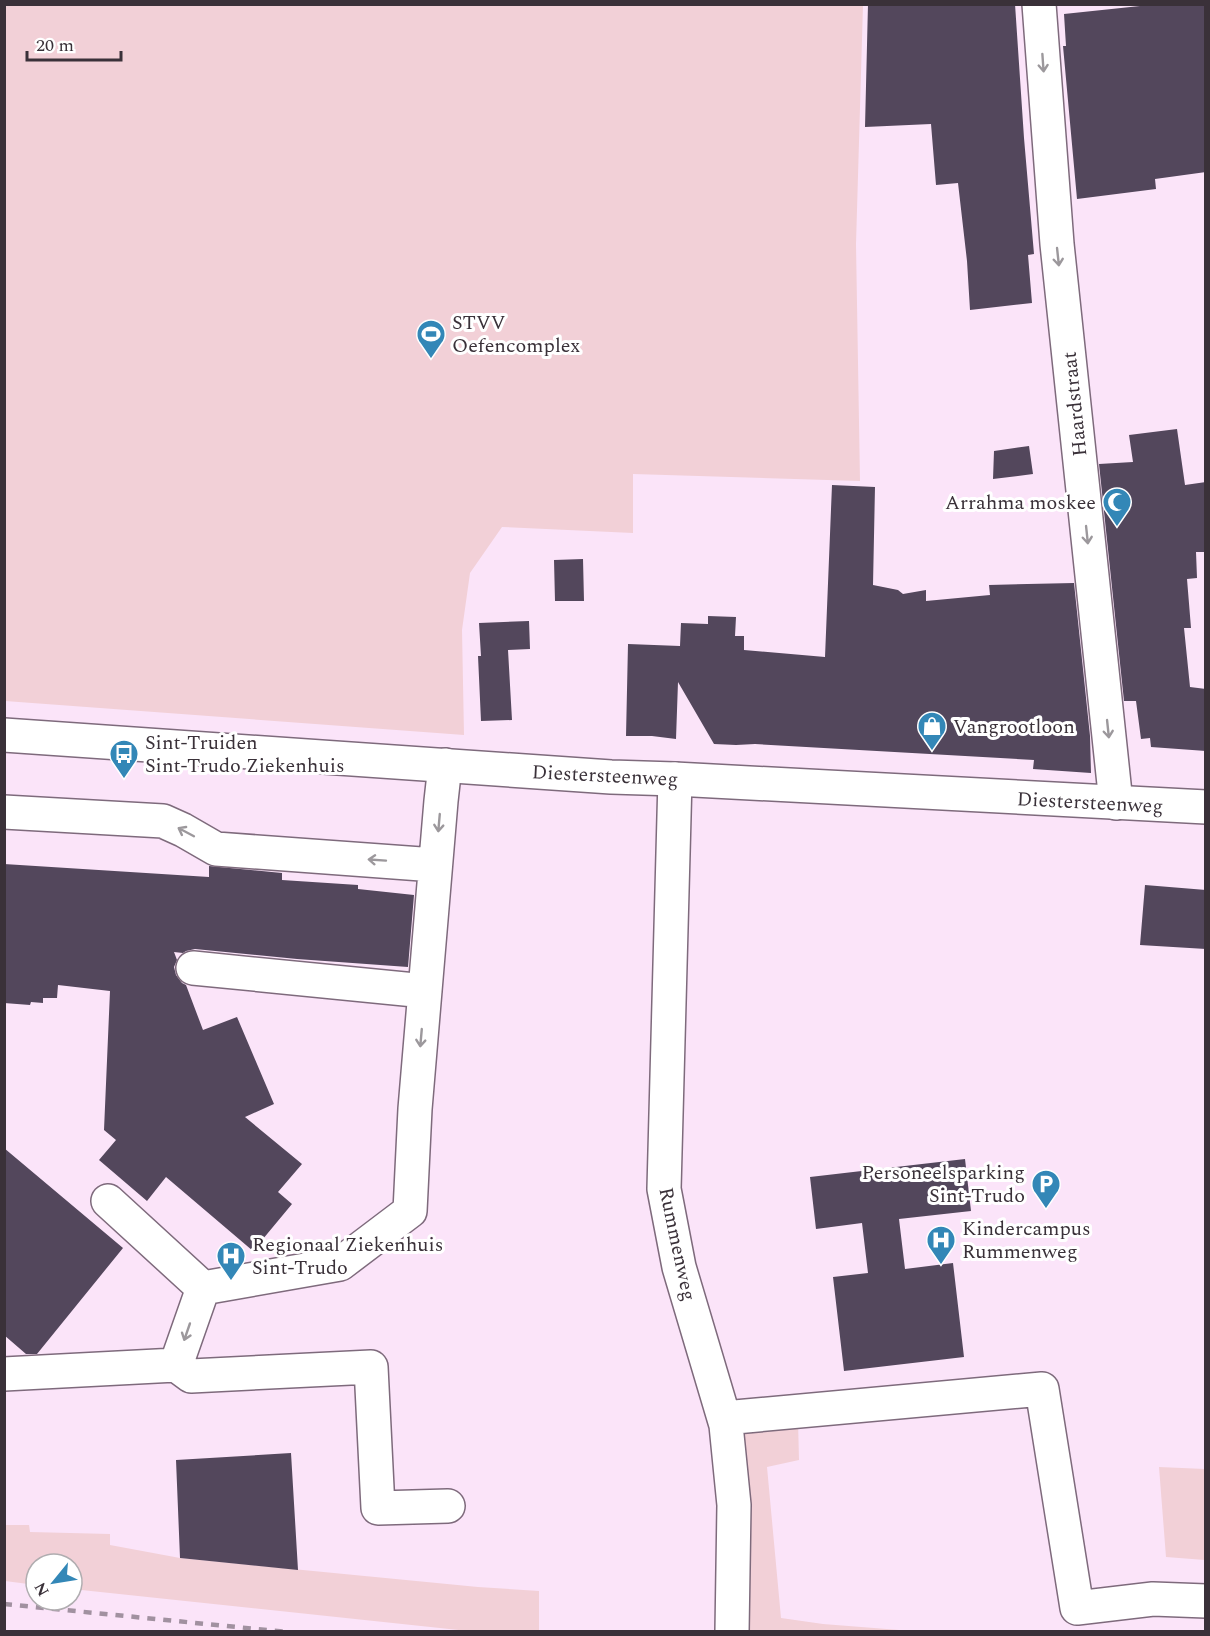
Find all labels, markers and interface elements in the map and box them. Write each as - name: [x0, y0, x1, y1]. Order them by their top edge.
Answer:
- scale bar: [27, 24, 122, 62]
- text: 20 m: [36, 32, 74, 59]
- one-way arrow: [1038, 52, 1049, 72]
- one-way arrow: [1053, 247, 1064, 267]
- place label: STVV Oefencomplex: [452, 308, 580, 361]
- sports icon: STVV Oefencomplex: [415, 318, 447, 360]
- street label: Haardstraat: [1055, 350, 1095, 458]
- mosque icon: Arrahma moskee: [1101, 486, 1133, 528]
- place label: Arrahma moskee: [945, 488, 1096, 518]
- one-way arrow: [1082, 524, 1093, 544]
- shop icon: Vangrootloon: [916, 710, 948, 752]
- place label: Vangrootloon: [953, 712, 1075, 742]
- one-way arrow: [1103, 718, 1114, 738]
- place label: Sint-Truiden Sint-Trudo Ziekenhuis: [145, 728, 345, 781]
- bus stop icon: Sint-Truiden Sint-Trudo Ziekenhuis: [108, 738, 140, 780]
- street label: Diestersteenweg: [531, 757, 679, 795]
- street label: Diestersteenweg: [1016, 784, 1164, 822]
- one-way arrow: [433, 812, 444, 832]
- one-way arrow: [178, 826, 196, 838]
- one-way arrow: [367, 855, 387, 866]
- one-way arrow: [415, 1028, 426, 1048]
- place label: Personeelsparking Sint-Trudo: [861, 1158, 1025, 1211]
- parking icon: Personeelsparking Sint-Trudo: [1030, 1168, 1062, 1210]
- street label: Rummenweg: [650, 1185, 704, 1304]
- place label: Kindercampus Rummenweg: [962, 1214, 1091, 1267]
- hospital icon: Kindercampus Rummenweg: [925, 1224, 957, 1266]
- place label: Regionaal Ziekenhuis Sint-Trudo: [252, 1230, 443, 1283]
- hospital icon: Regionaal Ziekenhuis Sint-Trudo: [215, 1240, 247, 1282]
- one-way arrow: [181, 1322, 192, 1341]
- north arrow: [24, 1552, 84, 1612]
- text: N: [28, 1577, 56, 1601]

